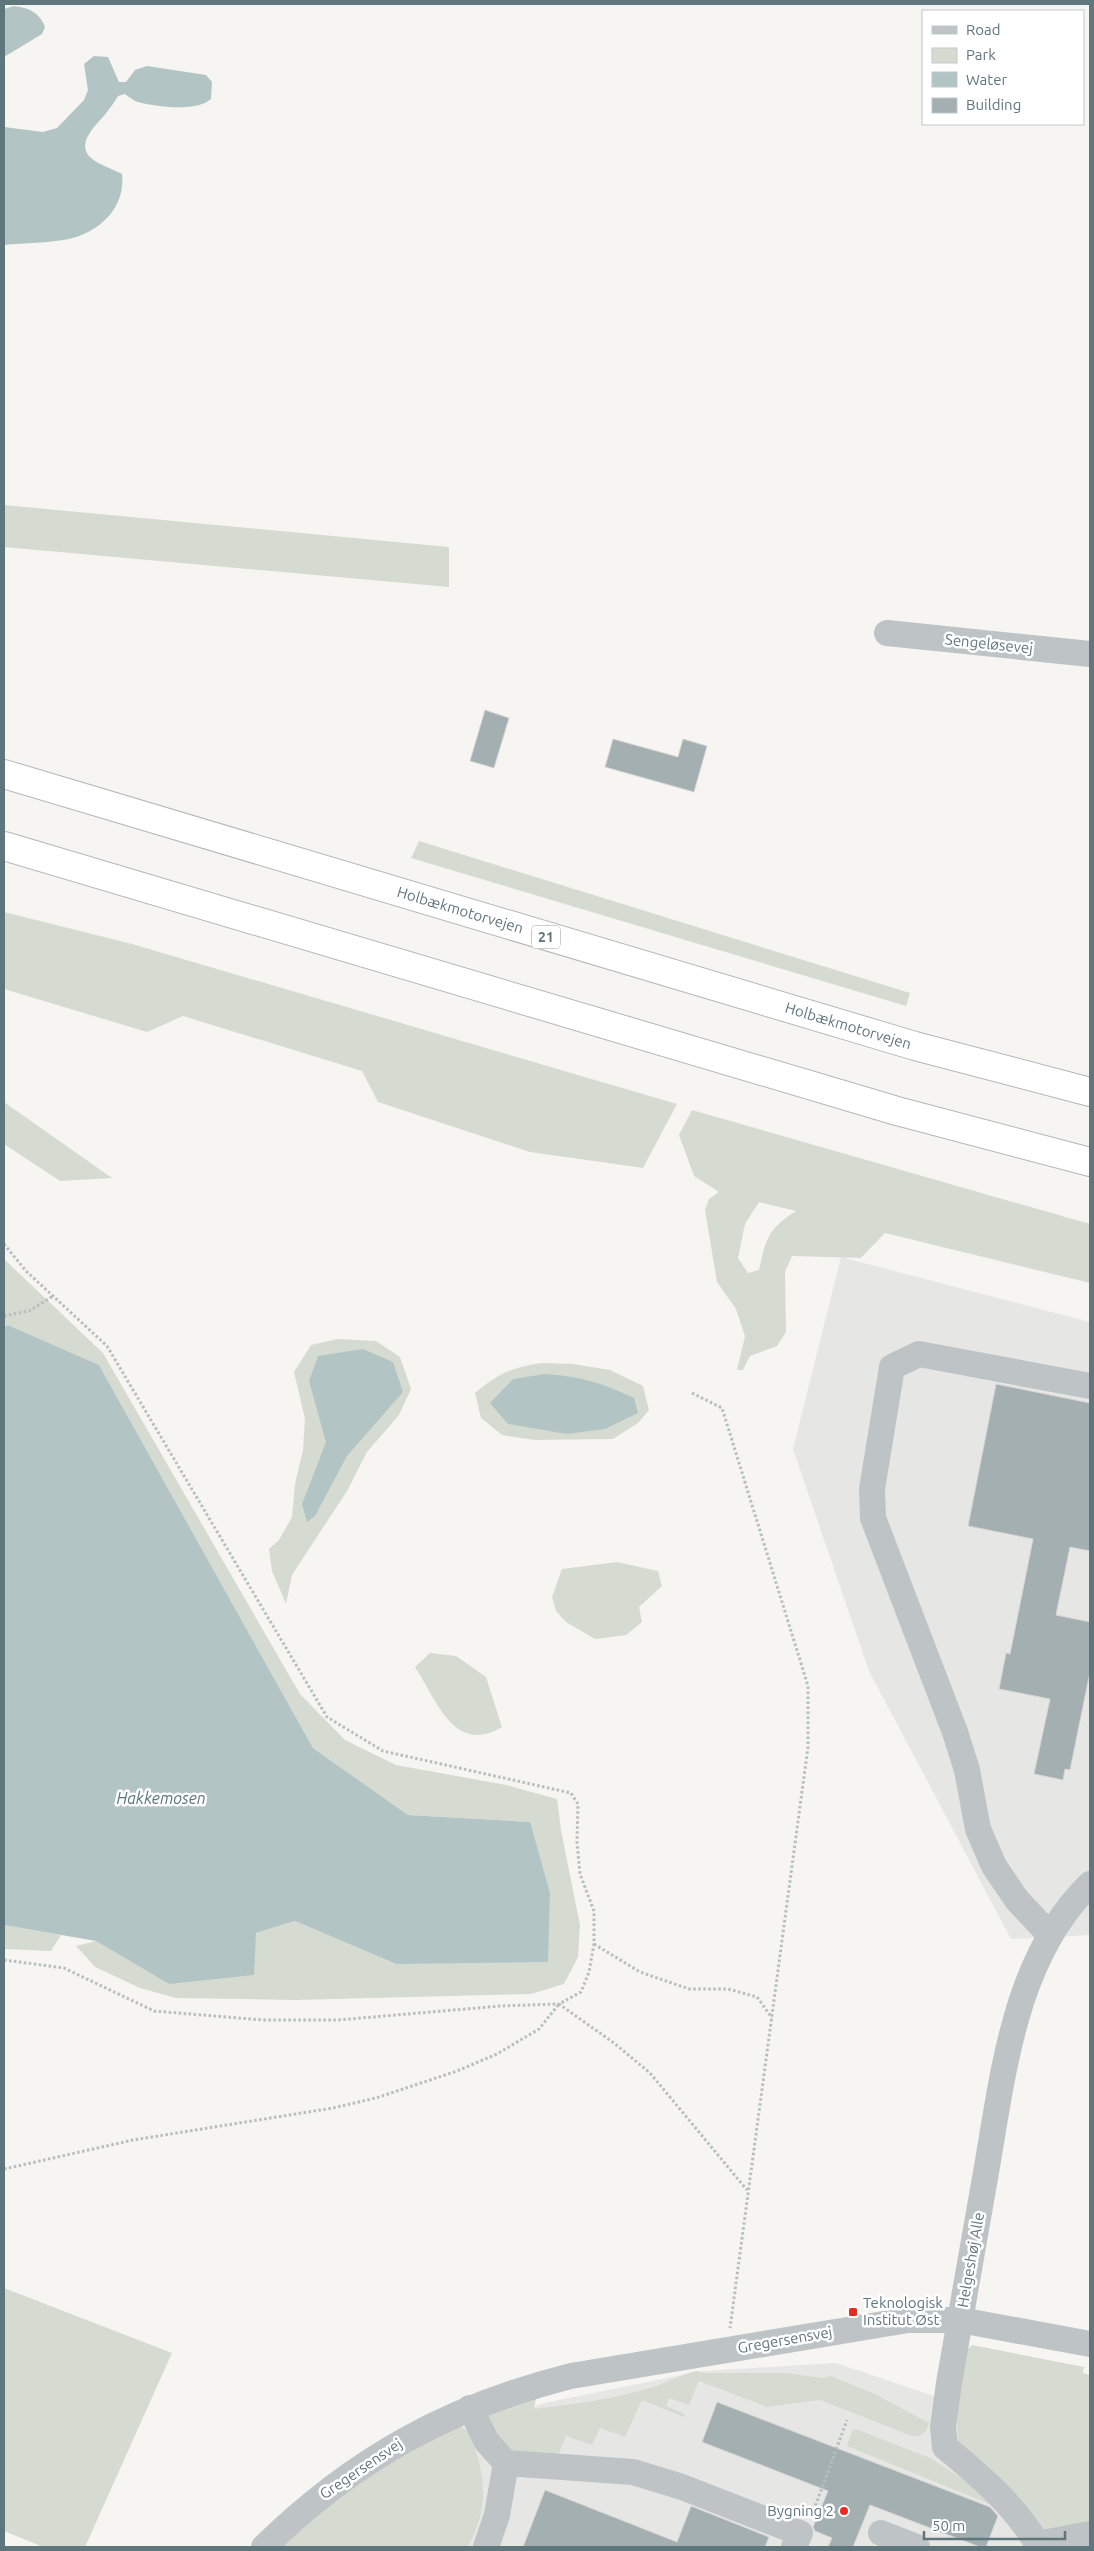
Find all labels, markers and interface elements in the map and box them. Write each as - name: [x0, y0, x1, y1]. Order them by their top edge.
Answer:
- legend: [922, 10, 1084, 125]
- text: Road: [966, 21, 1001, 38]
- text: Park: [966, 46, 996, 63]
- text: Water: [966, 71, 1007, 88]
- text: Building: [966, 96, 1021, 113]
- street label: Sengeløsevej: [944, 630, 1034, 657]
- street label: Holbækmotorvejen: [395, 883, 525, 937]
- road number: 21: [532, 926, 560, 949]
- street label: Holbækmotorvejen: [783, 999, 913, 1052]
- water label: Hakkemosen: [116, 1789, 206, 1807]
- street label: Helgeshøj Alle: [954, 2211, 987, 2309]
- place label: Teknologisk Institut Øst: [863, 2294, 943, 2328]
- marker: Teknologisk Institut Øst: [847, 2306, 859, 2318]
- street label: Gregersensvej: [736, 2323, 833, 2356]
- street label: Gregersensvej: [316, 2435, 405, 2502]
- place label: Bygning 2: [767, 2502, 834, 2519]
- marker: Bygning 2: [838, 2505, 850, 2517]
- scale bar: [924, 2508, 1065, 2540]
- text: 50 m: [932, 2517, 965, 2534]

